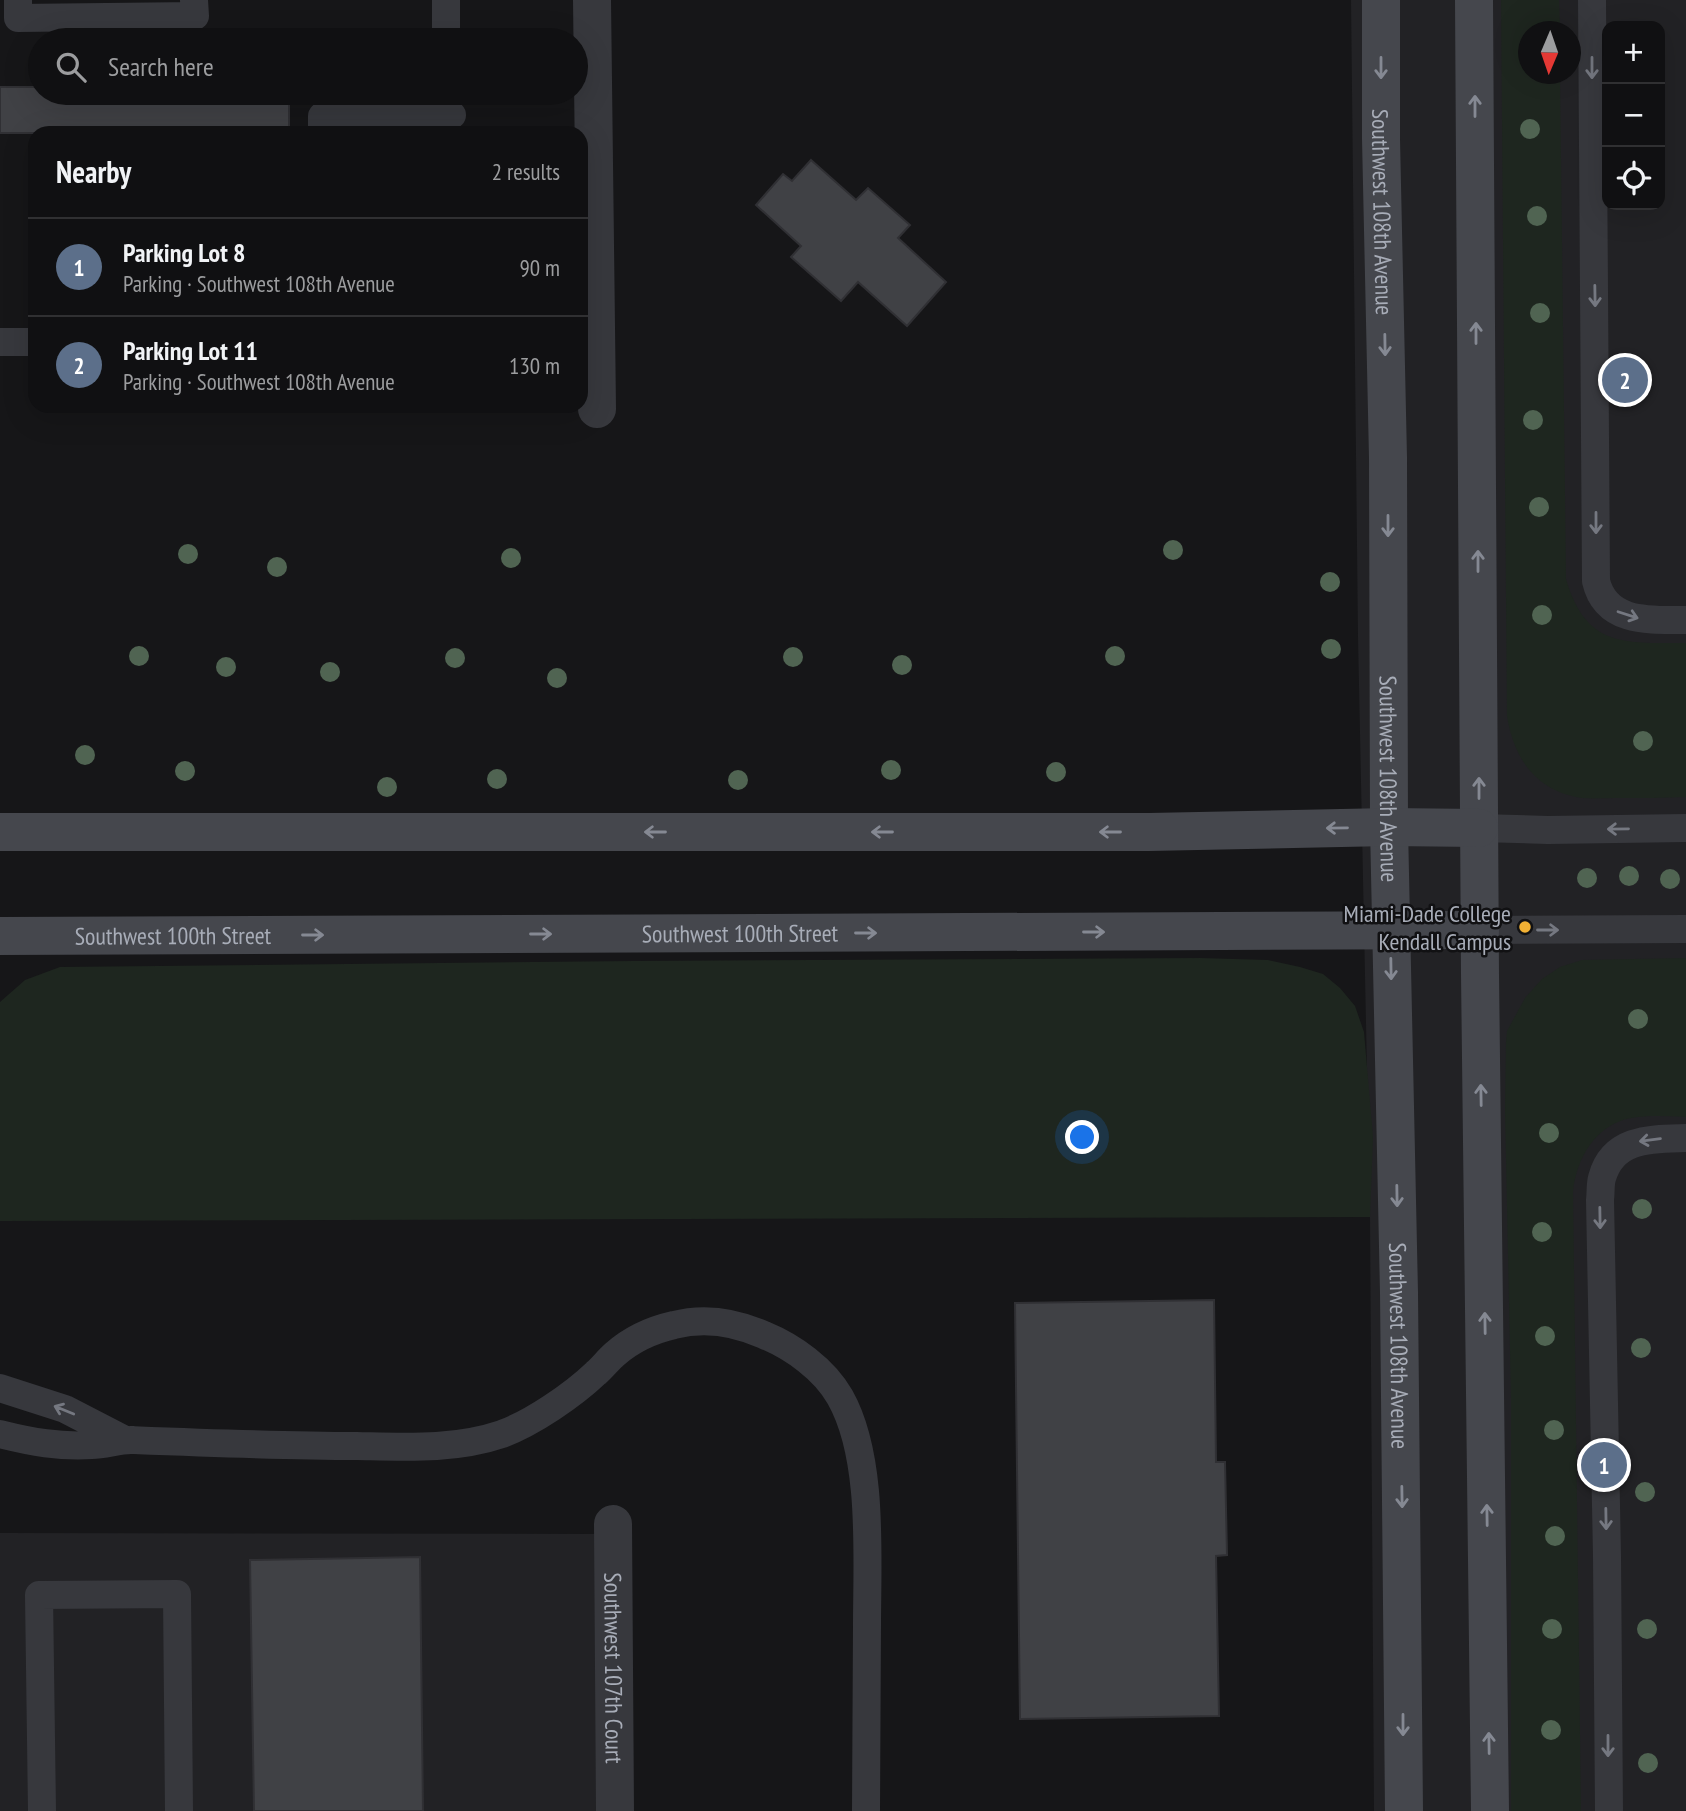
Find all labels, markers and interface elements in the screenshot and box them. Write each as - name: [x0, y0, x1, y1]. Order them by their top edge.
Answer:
- north arrow: [1518, 21, 1581, 84]
- map controls: [1602, 21, 1665, 210]
- button: +: [1602, 21, 1665, 84]
- search box: [28, 28, 588, 105]
- icon: search: [52, 48, 90, 86]
- text: Search here: [108, 50, 214, 83]
- one-way arrow: [1374, 56, 1388, 79]
- one-way arrow: [1585, 56, 1599, 79]
- button: −: [1602, 84, 1665, 147]
- one-way arrow: [1468, 95, 1482, 118]
- street label: Southwest 108th Avenue: [1366, 109, 1400, 316]
- button: locate: [1602, 147, 1665, 210]
- text: Nearby: [56, 152, 131, 191]
- text: 2 results: [492, 157, 560, 186]
- text: Parking Lot 8: [123, 236, 246, 269]
- text: 1: [74, 253, 85, 282]
- text: 90 m: [519, 253, 560, 282]
- text: Parking · Southwest 108th Avenue: [123, 269, 395, 298]
- one-way arrow: [1588, 284, 1602, 307]
- one-way arrow: [1469, 322, 1483, 345]
- one-way arrow: [1379, 333, 1392, 356]
- text: Parking Lot 11: [123, 334, 258, 367]
- text: 2: [74, 351, 85, 380]
- text: 130 m: [509, 351, 560, 380]
- pin: 2: [1602, 354, 1648, 406]
- text: Parking · Southwest 108th Avenue: [123, 367, 395, 396]
- one-way arrow: [1589, 511, 1603, 534]
- one-way arrow: [1381, 514, 1395, 537]
- one-way arrow: [1471, 550, 1484, 573]
- one-way arrow: [1616, 609, 1638, 622]
- street label: Southwest 108th Avenue: [1373, 676, 1406, 883]
- one-way arrow: [1472, 777, 1486, 800]
- one-way arrow: [1326, 822, 1349, 835]
- one-way arrow: [1607, 822, 1630, 836]
- one-way arrow: [644, 825, 667, 839]
- one-way arrow: [871, 825, 894, 839]
- one-way arrow: [1099, 825, 1122, 839]
- place label: Miami-Dade College Kendall Campus: [1344, 898, 1511, 957]
- street label: Southwest 100th Street: [642, 917, 839, 949]
- street label: Southwest 100th Street: [75, 919, 272, 951]
- marker: Miami-Dade College Kendall Campus: [1517, 919, 1533, 935]
- one-way arrow: [1536, 923, 1559, 937]
- one-way arrow: [1082, 925, 1105, 939]
- one-way arrow: [854, 926, 877, 940]
- one-way arrow: [529, 927, 552, 941]
- one-way arrow: [301, 928, 324, 942]
- one-way arrow: [1384, 957, 1398, 980]
- one-way arrow: [1475, 1084, 1488, 1107]
- your location: [1065, 1120, 1099, 1154]
- one-way arrow: [1639, 1134, 1662, 1147]
- one-way arrow: [1390, 1185, 1403, 1208]
- one-way arrow: [1594, 1206, 1607, 1229]
- street label: Southwest 108th Avenue: [1382, 1242, 1416, 1449]
- one-way arrow: [1478, 1312, 1491, 1335]
- one-way arrow: [54, 1403, 75, 1416]
- pin: 1: [1581, 1439, 1627, 1491]
- one-way arrow: [1395, 1486, 1409, 1509]
- one-way arrow: [1480, 1504, 1494, 1527]
- one-way arrow: [1600, 1507, 1613, 1530]
- street label: Southwest 107th Court: [598, 1572, 630, 1764]
- one-way arrow: [1396, 1713, 1410, 1736]
- one-way arrow: [1482, 1732, 1496, 1755]
- one-way arrow: [1601, 1734, 1615, 1757]

